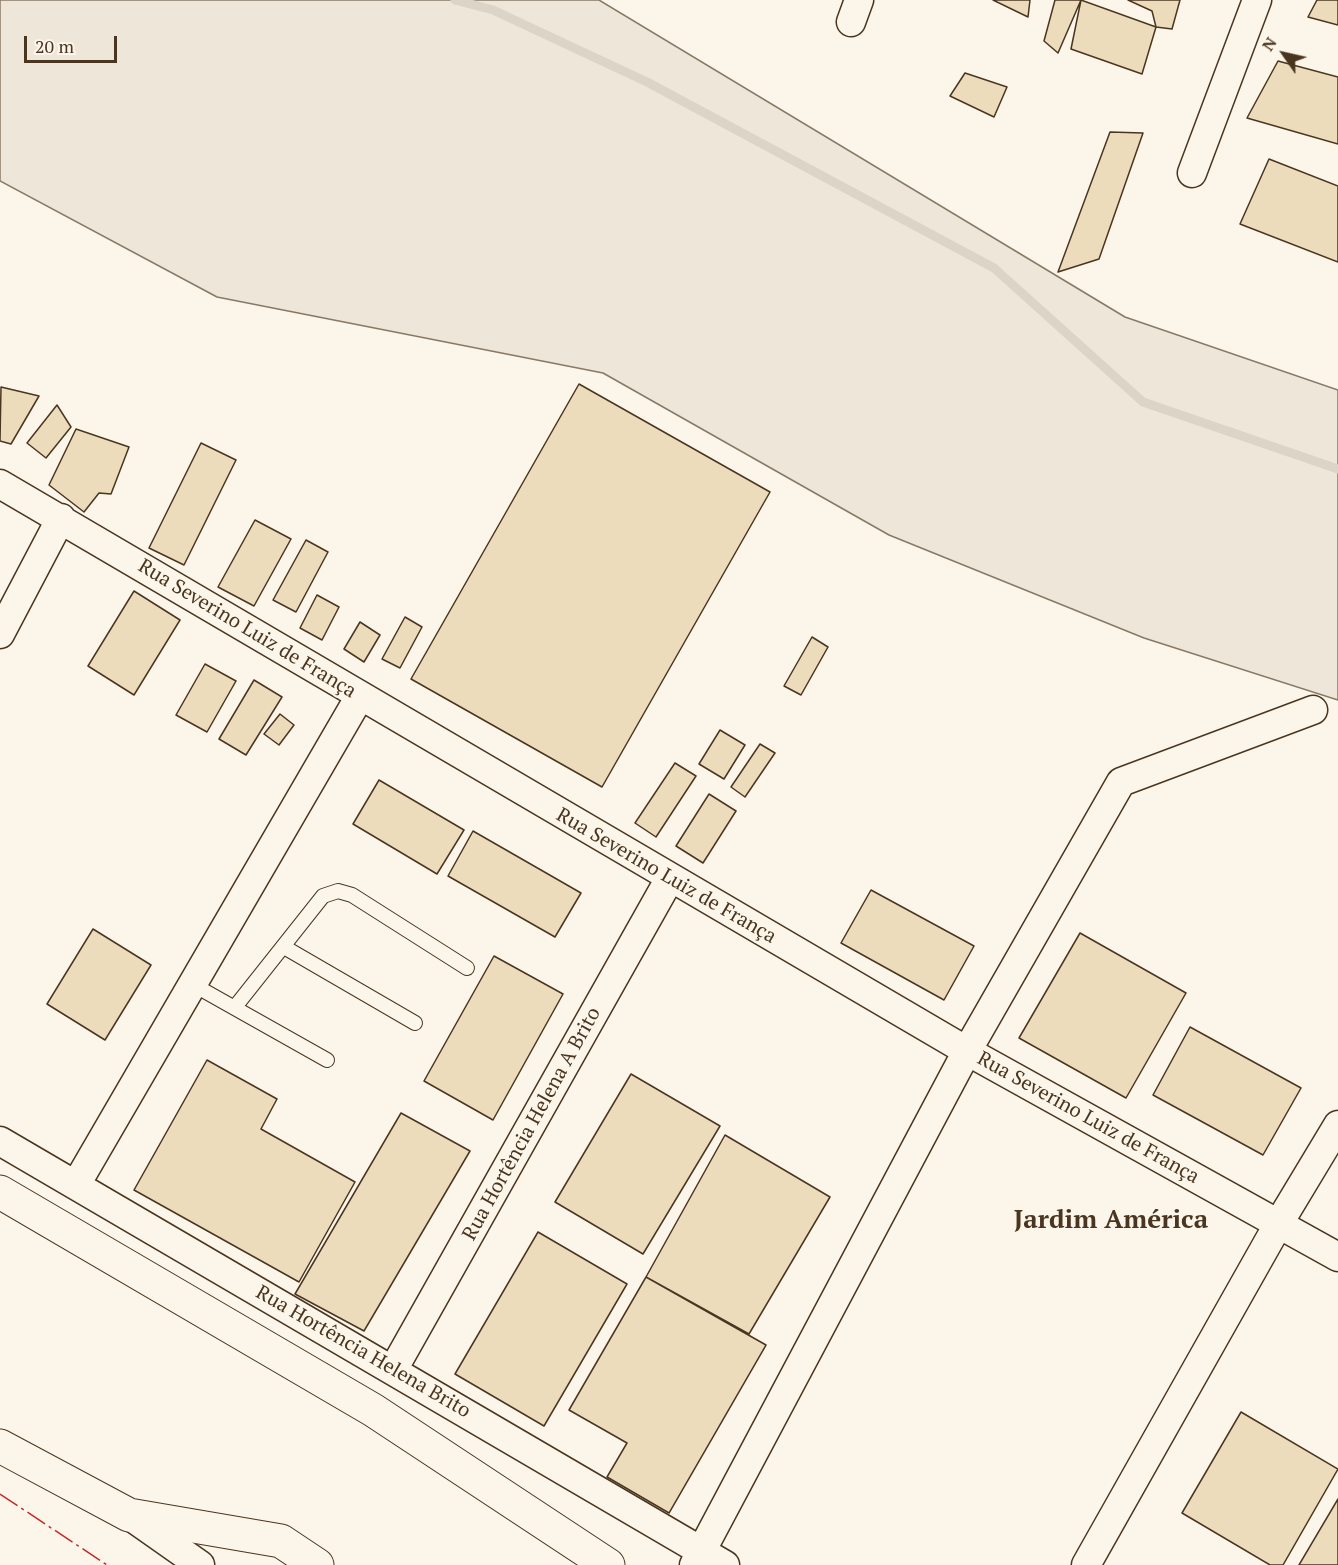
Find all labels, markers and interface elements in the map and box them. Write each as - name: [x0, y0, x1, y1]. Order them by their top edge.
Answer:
- scale bar: [27, 24, 120, 62]
- north arrow: [1254, 24, 1314, 84]
- text: N: [1257, 33, 1282, 55]
- text: 20 m: [35, 34, 74, 58]
- street label: Rua Severino Luiz de França: [134, 554, 360, 704]
- street label: Rua Severino Luiz de França: [552, 803, 780, 949]
- street label: Rua Hortência Helena A Brito: [458, 1003, 606, 1245]
- street label: Rua Severino Luiz de França: [973, 1047, 1203, 1189]
- district label: Jardim América: [1014, 1205, 1208, 1237]
- street label: Rua Hortência Helena Brito: [251, 1281, 475, 1423]

